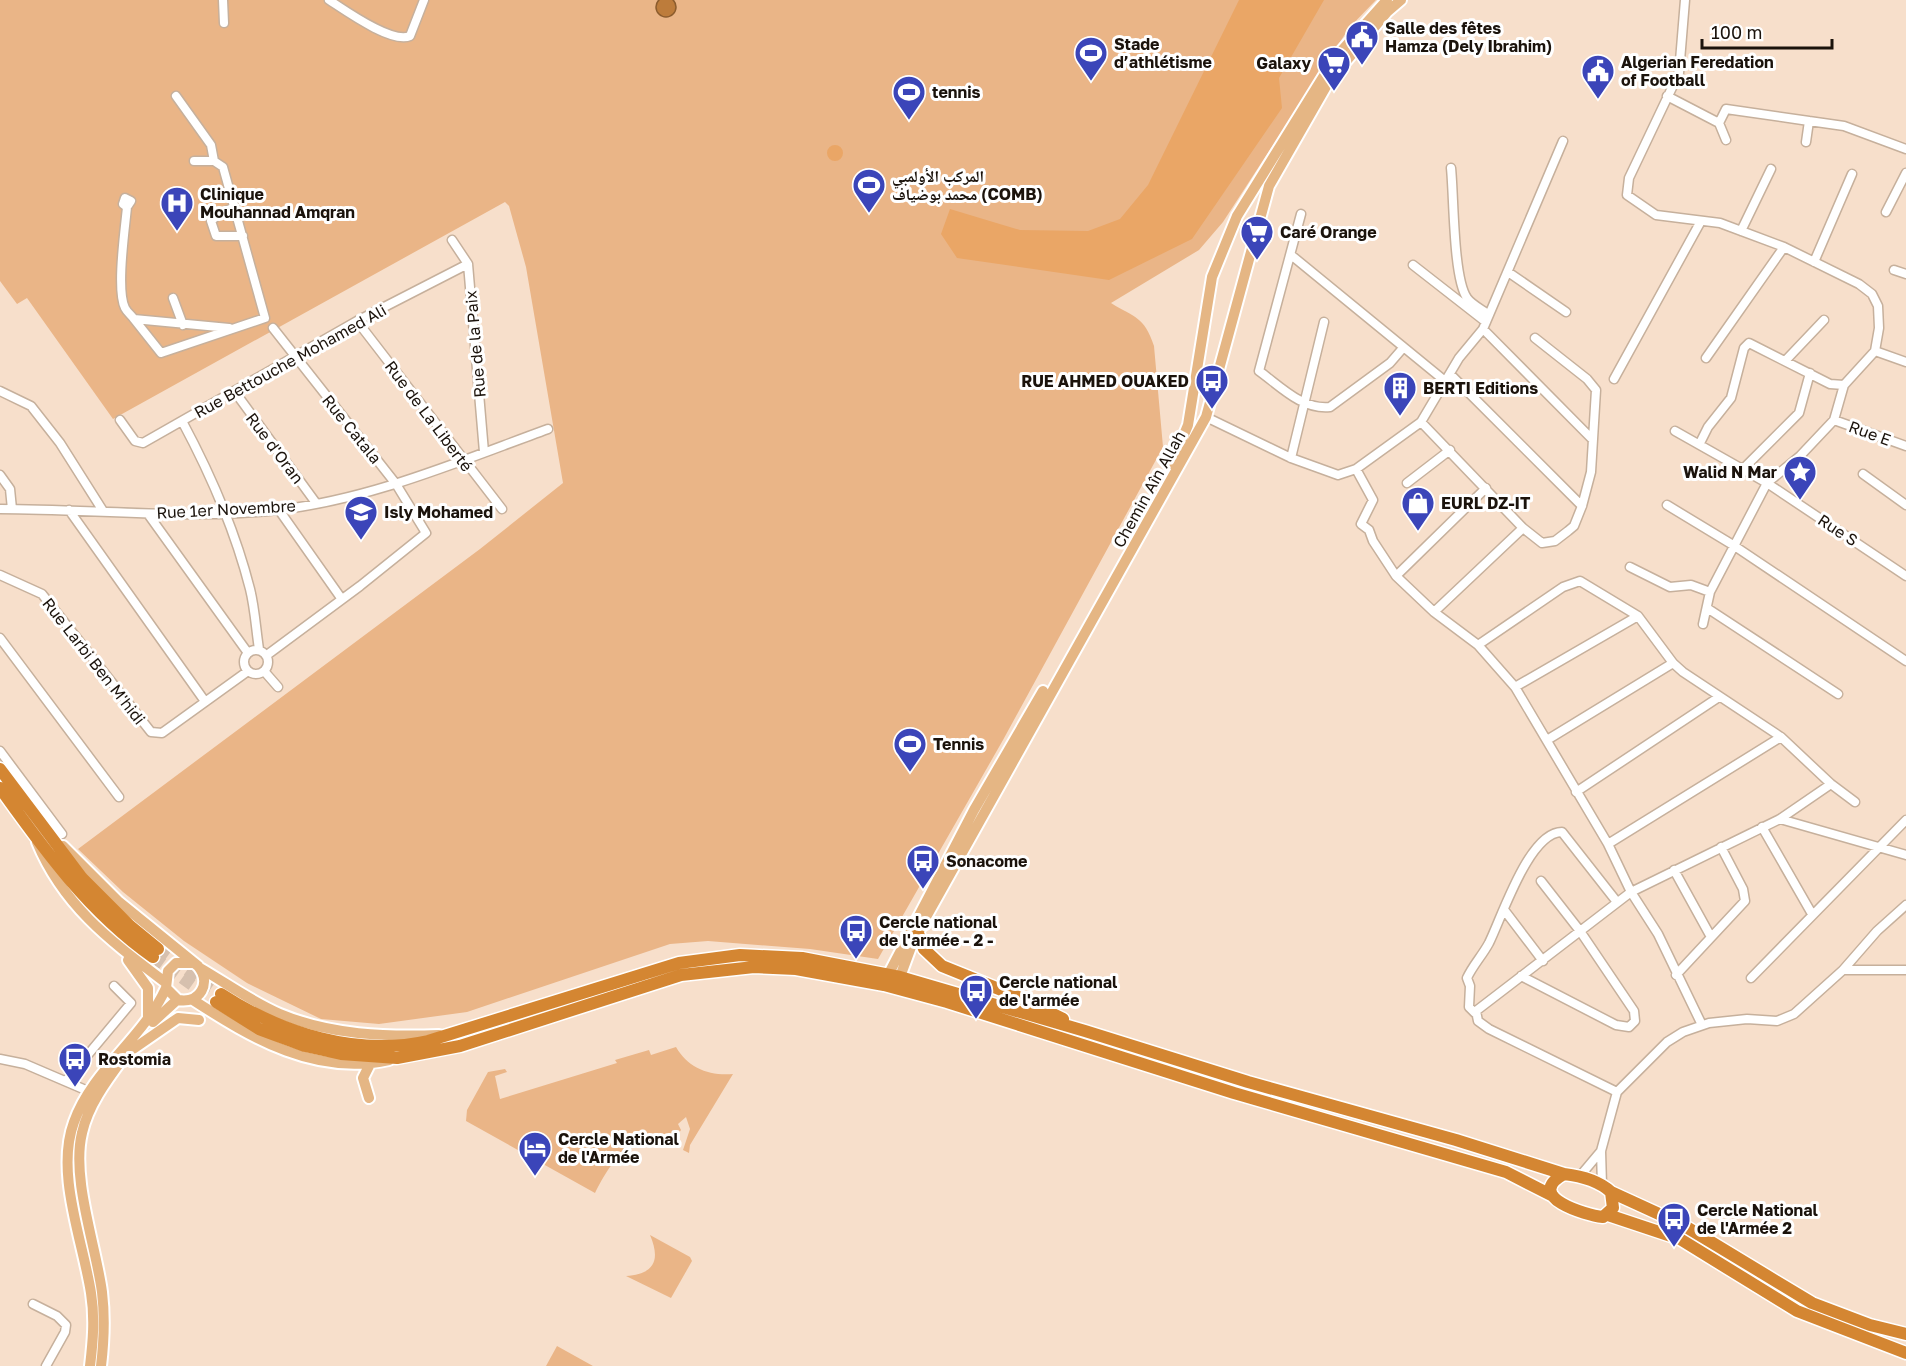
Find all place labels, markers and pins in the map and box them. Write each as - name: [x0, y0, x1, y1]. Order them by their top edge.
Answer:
- place label: Salle des fêtes Hamza (Dely Ibrahim): [1385, 18, 1552, 56]
- public building icon: Salle des fêtes Hamza (Dely Ibrahim): [1344, 19, 1380, 66]
- place label: Stade d’athlétisme: [1114, 34, 1212, 72]
- sports icon: Stade d’athlétisme: [1073, 35, 1109, 82]
- supermarket icon: Galaxy: [1316, 45, 1352, 92]
- place label: Algerian Feredation of Football: [1621, 52, 1774, 90]
- place label: Galaxy: [1256, 53, 1311, 73]
- public building icon: Algerian Feredation of Football: [1580, 53, 1616, 100]
- sports icon: tennis: [891, 74, 927, 121]
- place label: tennis: [932, 82, 981, 102]
- place label: المركب الأولمبي محمد بوضياف (COMB): [892, 166, 1043, 204]
- sports icon: المركب الأولمبي محمد بوضياف (COMB): [851, 167, 887, 214]
- place label: Clinique Mouhannad Amqran: [200, 184, 355, 222]
- hospital icon: Clinique Mouhannad Amqran: [159, 185, 195, 232]
- supermarket icon: Caré Orange: [1239, 214, 1275, 261]
- place label: Caré Orange: [1280, 222, 1377, 242]
- bus stop icon: RUE AHMED OUAKED: [1194, 363, 1230, 410]
- building icon: BERTI Editions: [1382, 370, 1418, 417]
- place label: RUE AHMED OUAKED: [1021, 371, 1189, 391]
- place label: BERTI Editions: [1423, 378, 1538, 398]
- place icon: Walid N Mar: [1782, 454, 1818, 501]
- place label: Walid N Mar: [1683, 462, 1777, 482]
- shop icon: EURL DZ-IT: [1400, 485, 1436, 532]
- place label: EURL DZ-IT: [1441, 493, 1531, 513]
- school or university icon: Isly Mohamed: [343, 494, 379, 541]
- place label: Isly Mohamed: [384, 502, 493, 522]
- sports icon: Tennis: [892, 726, 928, 773]
- place label: Tennis: [933, 734, 984, 754]
- bus stop icon: Sonacome: [905, 843, 941, 890]
- place label: Sonacome: [946, 851, 1028, 871]
- place label: Cercle national de l'armée - 2 -: [879, 912, 998, 950]
- bus stop icon: Cercle national de l'armée - 2 -: [838, 913, 874, 960]
- place label: Cercle national de l'armée: [999, 972, 1118, 1010]
- bus stop icon: Cercle national de l'armée: [958, 973, 994, 1020]
- bus stop icon: Rostomia: [57, 1041, 93, 1088]
- place label: Rostomia: [98, 1049, 171, 1069]
- place label: Cercle National de l'Armée: [558, 1129, 680, 1167]
- hotel icon: Cercle National de l'Armée: [517, 1130, 553, 1177]
- place label: Cercle National de l'Armée 2: [1697, 1200, 1819, 1238]
- bus stop icon: Cercle National de l'Armée 2: [1656, 1201, 1692, 1248]

